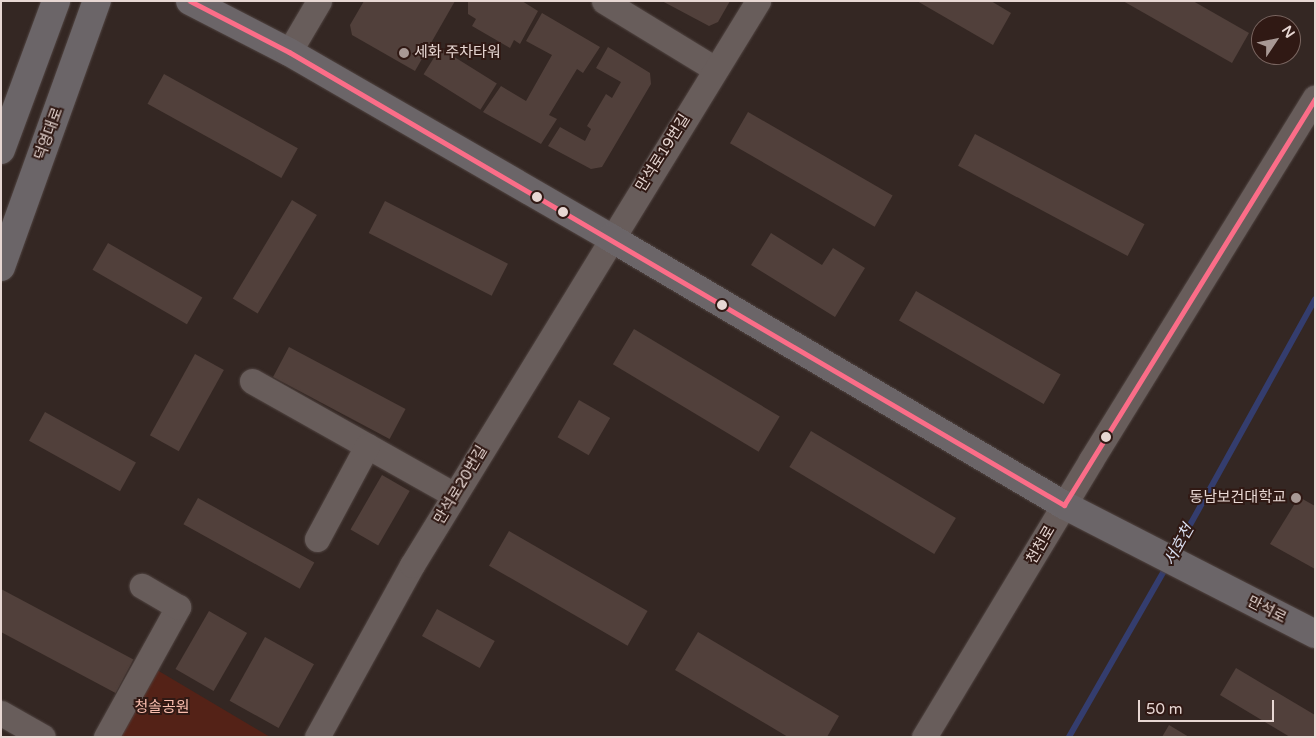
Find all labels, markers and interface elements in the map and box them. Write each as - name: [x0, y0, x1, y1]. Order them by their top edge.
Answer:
- north arrow: [1251, 15, 1301, 65]
- text: N: [1278, 22, 1298, 41]
- place label: 세화 주차타워: [414, 44, 501, 62]
- marker: 세화 주차타워: [398, 47, 410, 59]
- street label: 덕영대로: [31, 105, 67, 163]
- street label: 만석로19번길: [632, 111, 694, 195]
- unlabelled marker: [532, 192, 542, 202]
- unlabelled marker: [558, 207, 568, 217]
- unlabelled marker: [717, 300, 727, 310]
- unlabelled marker: [1101, 432, 1111, 442]
- street label: 만석로20번길: [431, 443, 491, 527]
- place label: 동남보건대학교: [1189, 489, 1286, 507]
- marker: 동남보건대학교: [1290, 492, 1302, 504]
- water label: 서호천: [1160, 521, 1198, 569]
- street label: 천천로: [1023, 523, 1059, 567]
- street label: 만석로: [1244, 593, 1290, 627]
- scale bar: [1141, 690, 1277, 722]
- park label: 청솔공원: [134, 699, 190, 717]
- text: 50 m: [1146, 700, 1183, 718]

